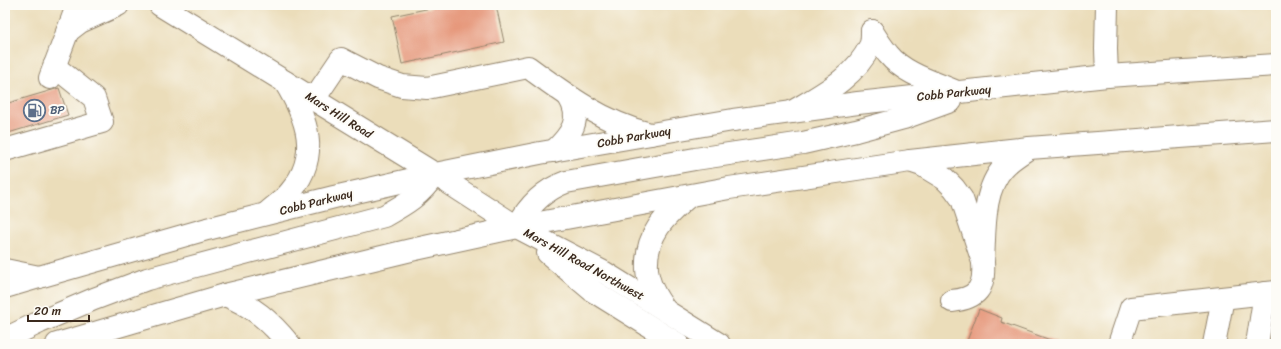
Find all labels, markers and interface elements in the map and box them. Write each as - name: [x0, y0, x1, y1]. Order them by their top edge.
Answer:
- street label: Cobb Parkway: [916, 78, 993, 108]
- street label: Mars Hill Road: [301, 85, 378, 145]
- fuel station icon: BP: [22, 97, 48, 123]
- place label: BP: [50, 99, 65, 121]
- street label: Cobb Parkway: [595, 120, 673, 154]
- street label: Cobb Parkway: [277, 182, 356, 222]
- street label: Mars Hill Road Northwest: [519, 222, 649, 306]
- scale bar: [28, 297, 89, 323]
- text: 20 m: [34, 300, 61, 322]

